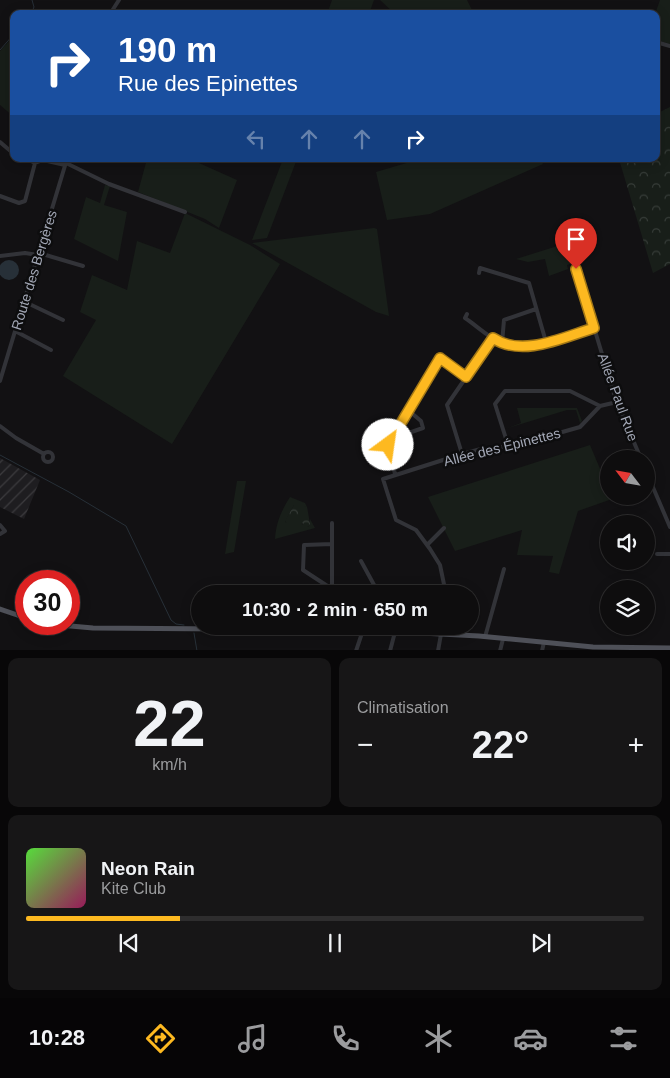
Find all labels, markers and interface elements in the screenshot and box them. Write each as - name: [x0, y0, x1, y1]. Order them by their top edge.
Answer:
- icon: right: [35, 30, 100, 95]
- text: 190 m: [118, 30, 217, 69]
- text: Rue des Epinettes: [118, 71, 298, 96]
- icon: left: [242, 125, 270, 153]
- icon: ahead: [295, 125, 323, 153]
- icon: ahead: [348, 125, 376, 153]
- icon: right: [401, 125, 429, 153]
- street label: Route des Bergères: [8, 208, 60, 332]
- pin: [555, 218, 597, 269]
- icon: arrive: [562, 225, 590, 253]
- street label: Allée Paul Rue: [595, 351, 641, 443]
- position arrow: [361, 418, 413, 470]
- street label: Allée des Épinettes: [442, 425, 562, 469]
- north arrow: [600, 450, 655, 505]
- map controls: [600, 450, 655, 635]
- button: sound: [600, 515, 655, 570]
- speed limit sign: 30: [15, 570, 80, 635]
- button: layers: [600, 580, 655, 635]
- text: 10:30 · 2 min · 650 m: [242, 599, 428, 620]
- text: 22: [133, 687, 206, 760]
- text: Climatisation: [357, 699, 449, 716]
- text: 22°: [472, 724, 529, 766]
- text: −: [357, 729, 373, 760]
- text: +: [628, 729, 644, 760]
- text: km/h: [152, 756, 187, 773]
- text: Neon Rain: [101, 858, 195, 879]
- text: Kite Club: [101, 880, 166, 897]
- icon: previous: [115, 929, 143, 957]
- icon: pause: [321, 929, 349, 957]
- icon: next: [527, 929, 555, 957]
- icon: directions: [143, 1021, 178, 1056]
- icon: music: [235, 1021, 270, 1056]
- icon: phone: [328, 1021, 363, 1056]
- icon: climate: [421, 1021, 456, 1056]
- icon: car: [513, 1021, 548, 1056]
- icon: filters: [606, 1021, 641, 1056]
- text: 10:28: [29, 1025, 85, 1050]

